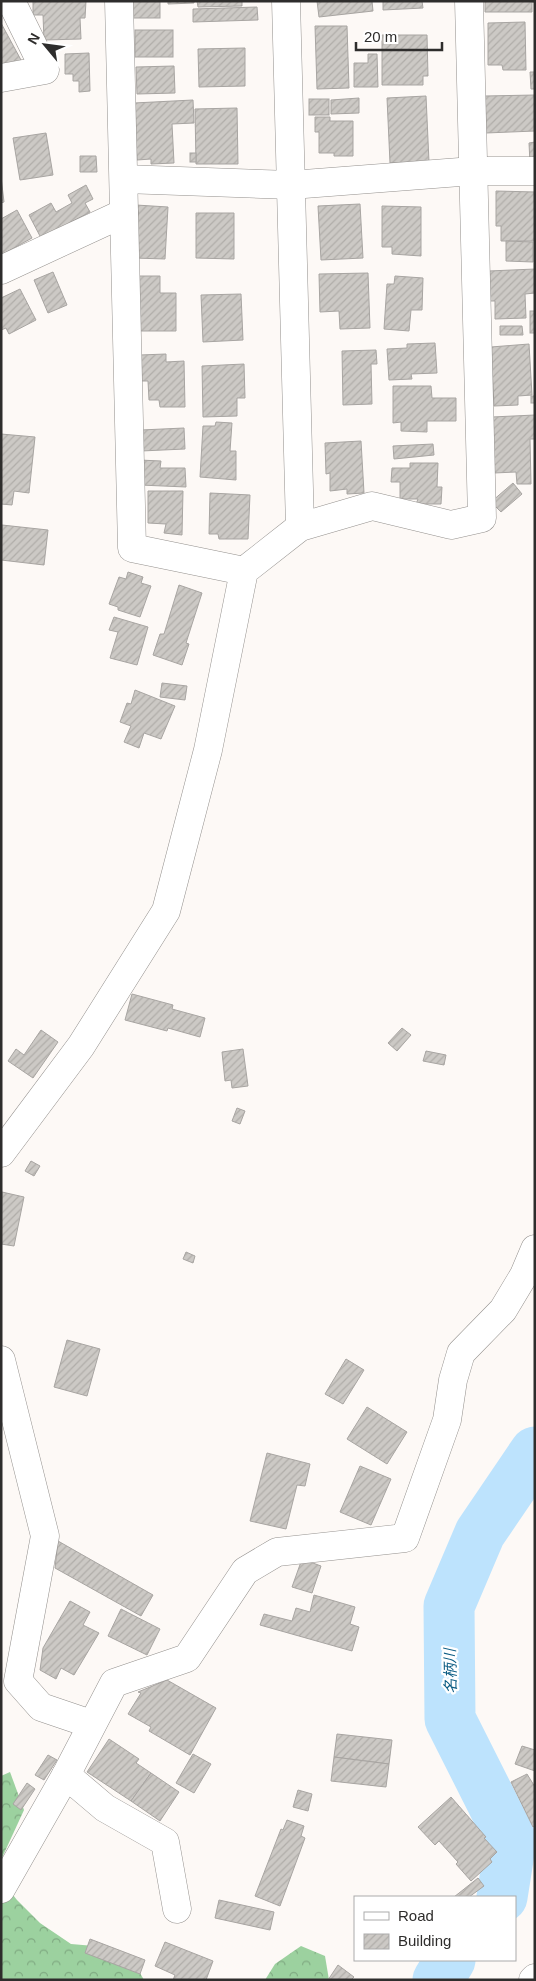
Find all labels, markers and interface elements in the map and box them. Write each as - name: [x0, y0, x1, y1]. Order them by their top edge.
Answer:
- north arrow: [20, 20, 70, 70]
- scale bar: [356, 20, 442, 52]
- text: 20 m: [364, 28, 397, 45]
- text: N: [24, 30, 43, 47]
- water label: 名柄川: [441, 1646, 459, 1694]
- legend: [354, 1896, 516, 1961]
- text: Road: [398, 1907, 434, 1924]
- text: Building: [398, 1932, 451, 1949]

